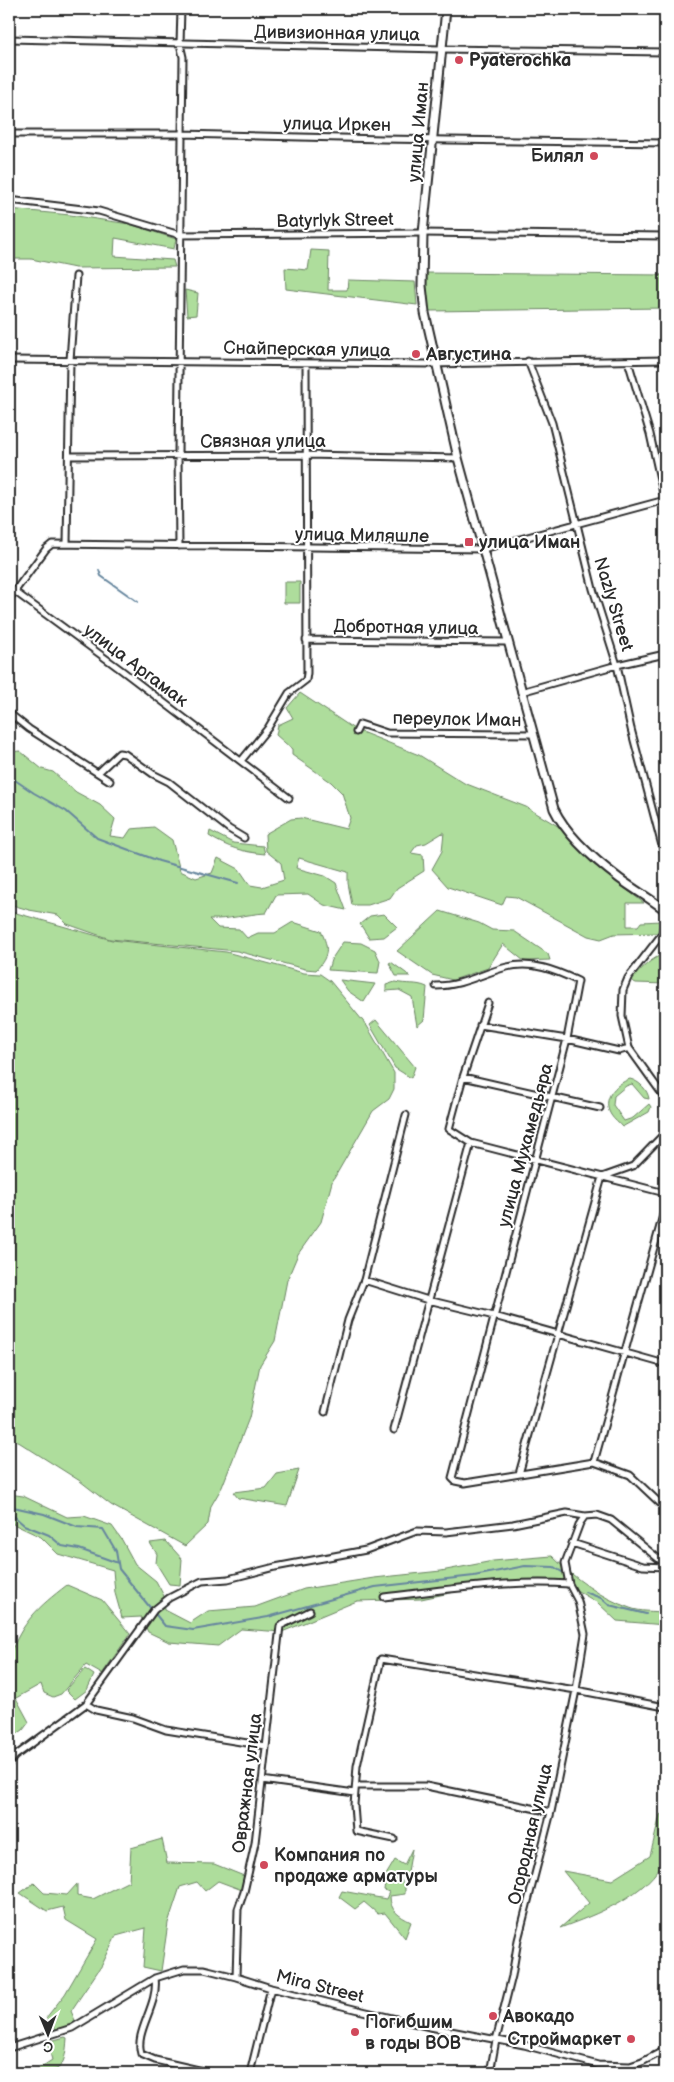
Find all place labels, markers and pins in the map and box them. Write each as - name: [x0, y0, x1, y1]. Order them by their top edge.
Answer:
- place label: Pyaterochka: [469, 50, 571, 71]
- marker: Pyaterochka: [453, 54, 465, 66]
- place label: Билял: [531, 146, 584, 167]
- marker: Билял: [588, 150, 600, 162]
- place label: Августина: [425, 344, 512, 365]
- marker: Августина: [410, 348, 422, 360]
- place label: улица Иман: [479, 532, 580, 553]
- marker: улица Иман: [463, 536, 475, 548]
- place label: Компания по продаже арматуры: [274, 1845, 438, 1887]
- marker: Компания по продаже арматуры: [258, 1859, 270, 1871]
- place label: Авокадо: [502, 2006, 574, 2027]
- marker: Авокадо: [487, 2010, 499, 2022]
- place label: Погибшим в годы ВОВ: [365, 2012, 461, 2054]
- marker: Погибшим в годы ВОВ: [349, 2026, 361, 2038]
- place label: Строймаркет: [508, 2029, 621, 2050]
- marker: Строймаркет: [625, 2033, 637, 2045]

